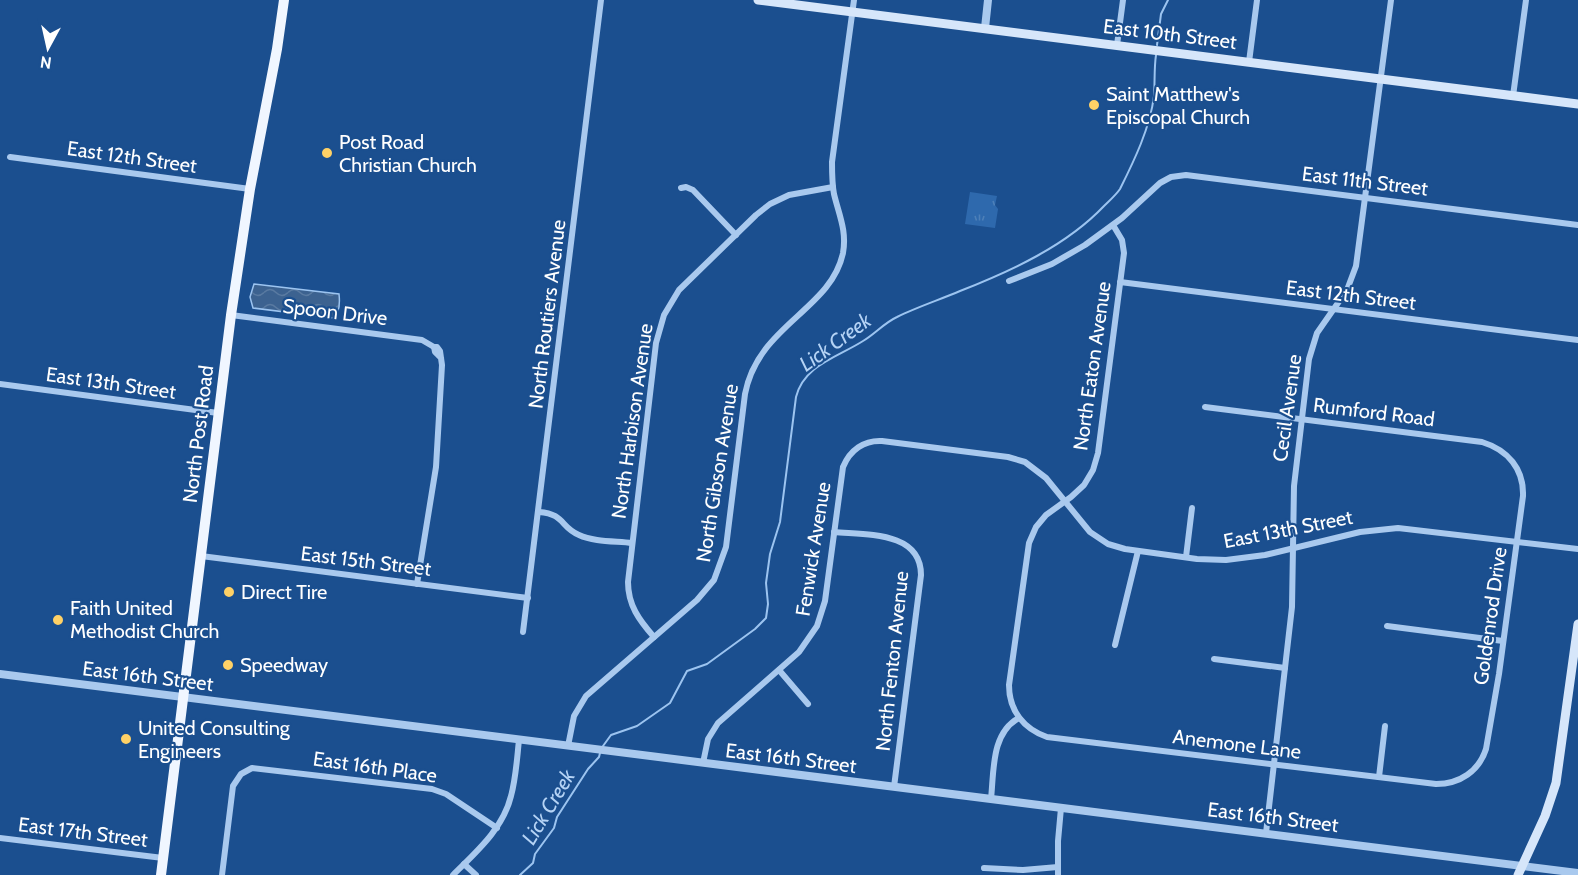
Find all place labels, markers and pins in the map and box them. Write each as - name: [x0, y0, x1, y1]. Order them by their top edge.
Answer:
- place label: Saint Matthew's Episcopal Church: [1106, 82, 1250, 129]
- marker: Saint Matthew's Episcopal Church: [1087, 98, 1101, 112]
- place label: Post Road Christian Church: [339, 130, 477, 177]
- marker: Post Road Christian Church: [320, 146, 334, 160]
- place label: Direct Tire: [241, 580, 327, 604]
- marker: Direct Tire: [222, 585, 236, 599]
- place label: Faith United Methodist Church: [70, 596, 219, 643]
- marker: Faith United Methodist Church: [51, 613, 65, 627]
- place label: Speedway: [240, 653, 328, 677]
- marker: Speedway: [221, 658, 235, 672]
- place label: United Consulting Engineers: [138, 716, 291, 763]
- marker: United Consulting Engineers: [119, 732, 133, 746]

